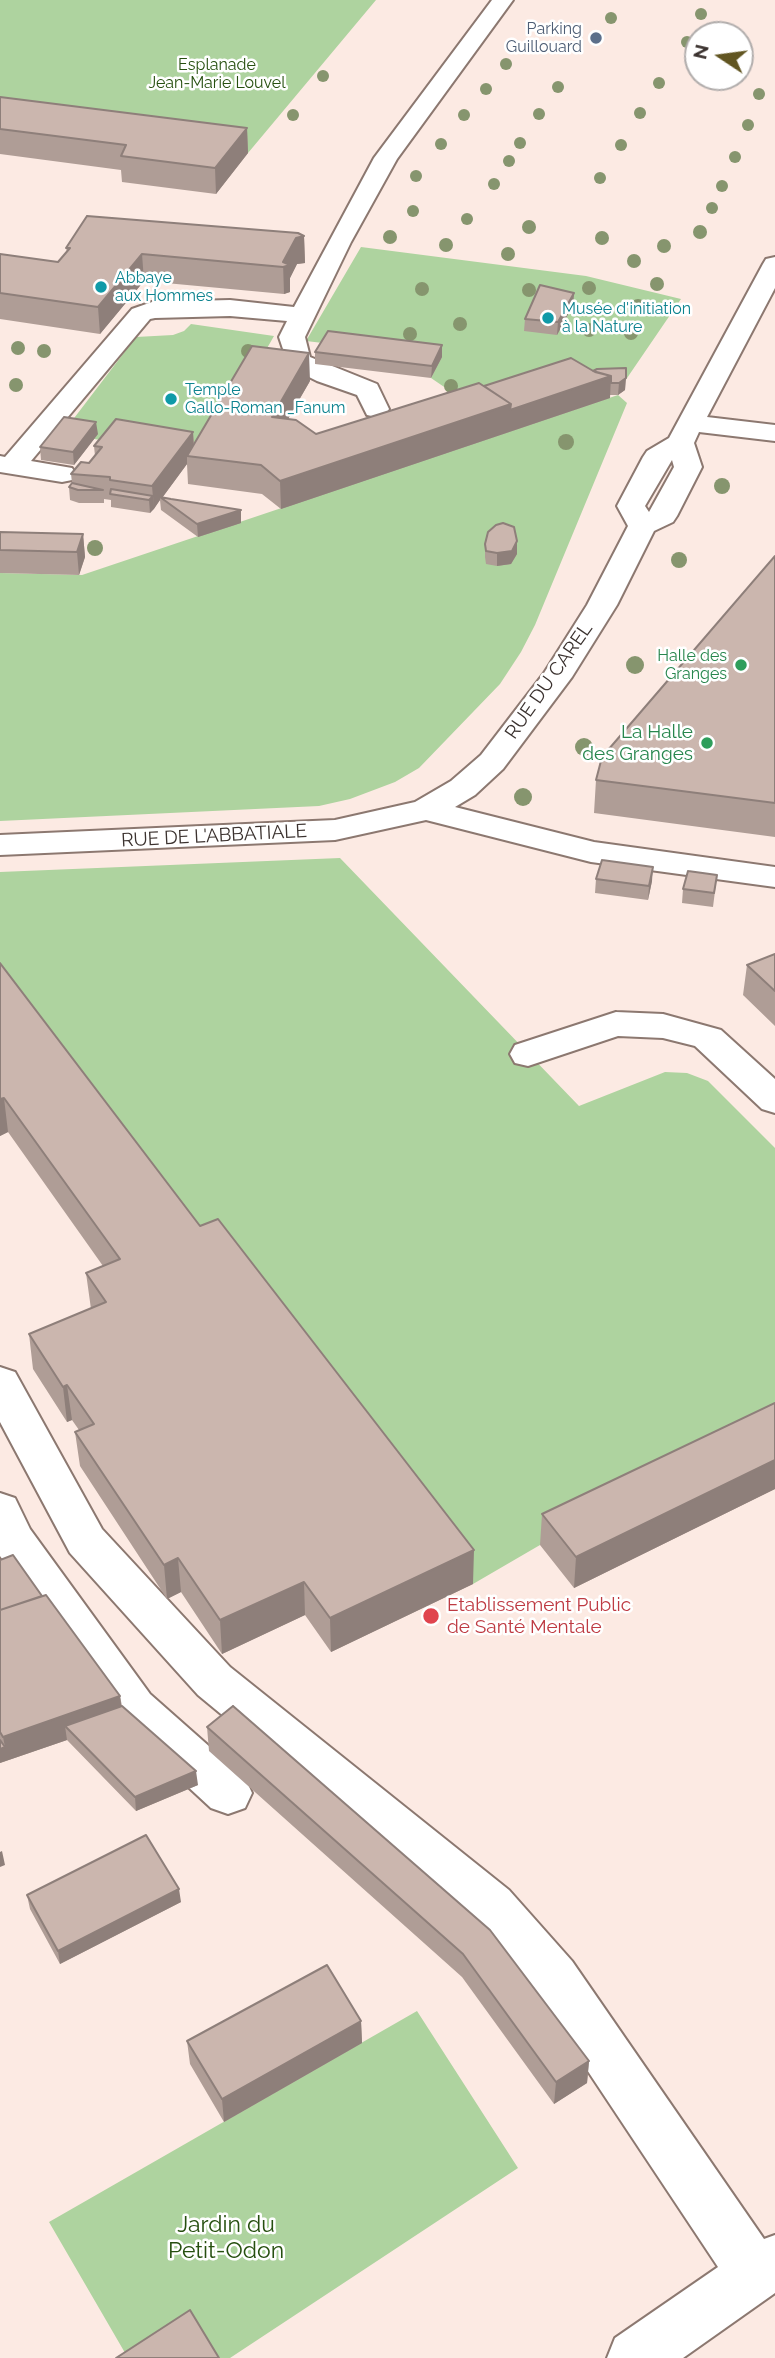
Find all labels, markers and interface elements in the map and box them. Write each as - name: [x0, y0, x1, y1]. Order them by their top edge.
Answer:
- place label: Parking Guillouard: [506, 19, 582, 57]
- north arrow: [684, 21, 754, 91]
- marker: Parking Guillouard: [588, 30, 604, 46]
- text: N: [688, 42, 713, 61]
- park label: Esplanade Jean-Marie Louvel: [148, 55, 286, 93]
- place label: Abbaye aux Hommes: [115, 268, 213, 306]
- marker: Abbaye aux Hommes: [93, 279, 109, 295]
- place label: Musée d'initiation à la Nature: [562, 299, 691, 337]
- marker: Musée d'initiation à la Nature: [540, 310, 556, 326]
- place label: Temple Gallo-Roman _Fanum: [185, 380, 346, 418]
- marker: Temple Gallo-Roman _Fanum: [163, 391, 179, 407]
- street label: RUE DU CAREL: [500, 618, 598, 744]
- place label: Halle des Granges: [657, 646, 727, 684]
- marker: Halle des Granges: [733, 657, 749, 673]
- place label: La Halle des Granges: [582, 721, 693, 765]
- marker: La Halle des Granges: [699, 735, 715, 751]
- street label: RUE DE L'ABBATIALE: [120, 820, 308, 852]
- place label: Etablissement Public de Santé Mentale: [447, 1594, 631, 1638]
- marker: Etablissement Public de Santé Mentale: [421, 1606, 441, 1626]
- park label: Jardin du Petit-Odon: [168, 2211, 284, 2265]

